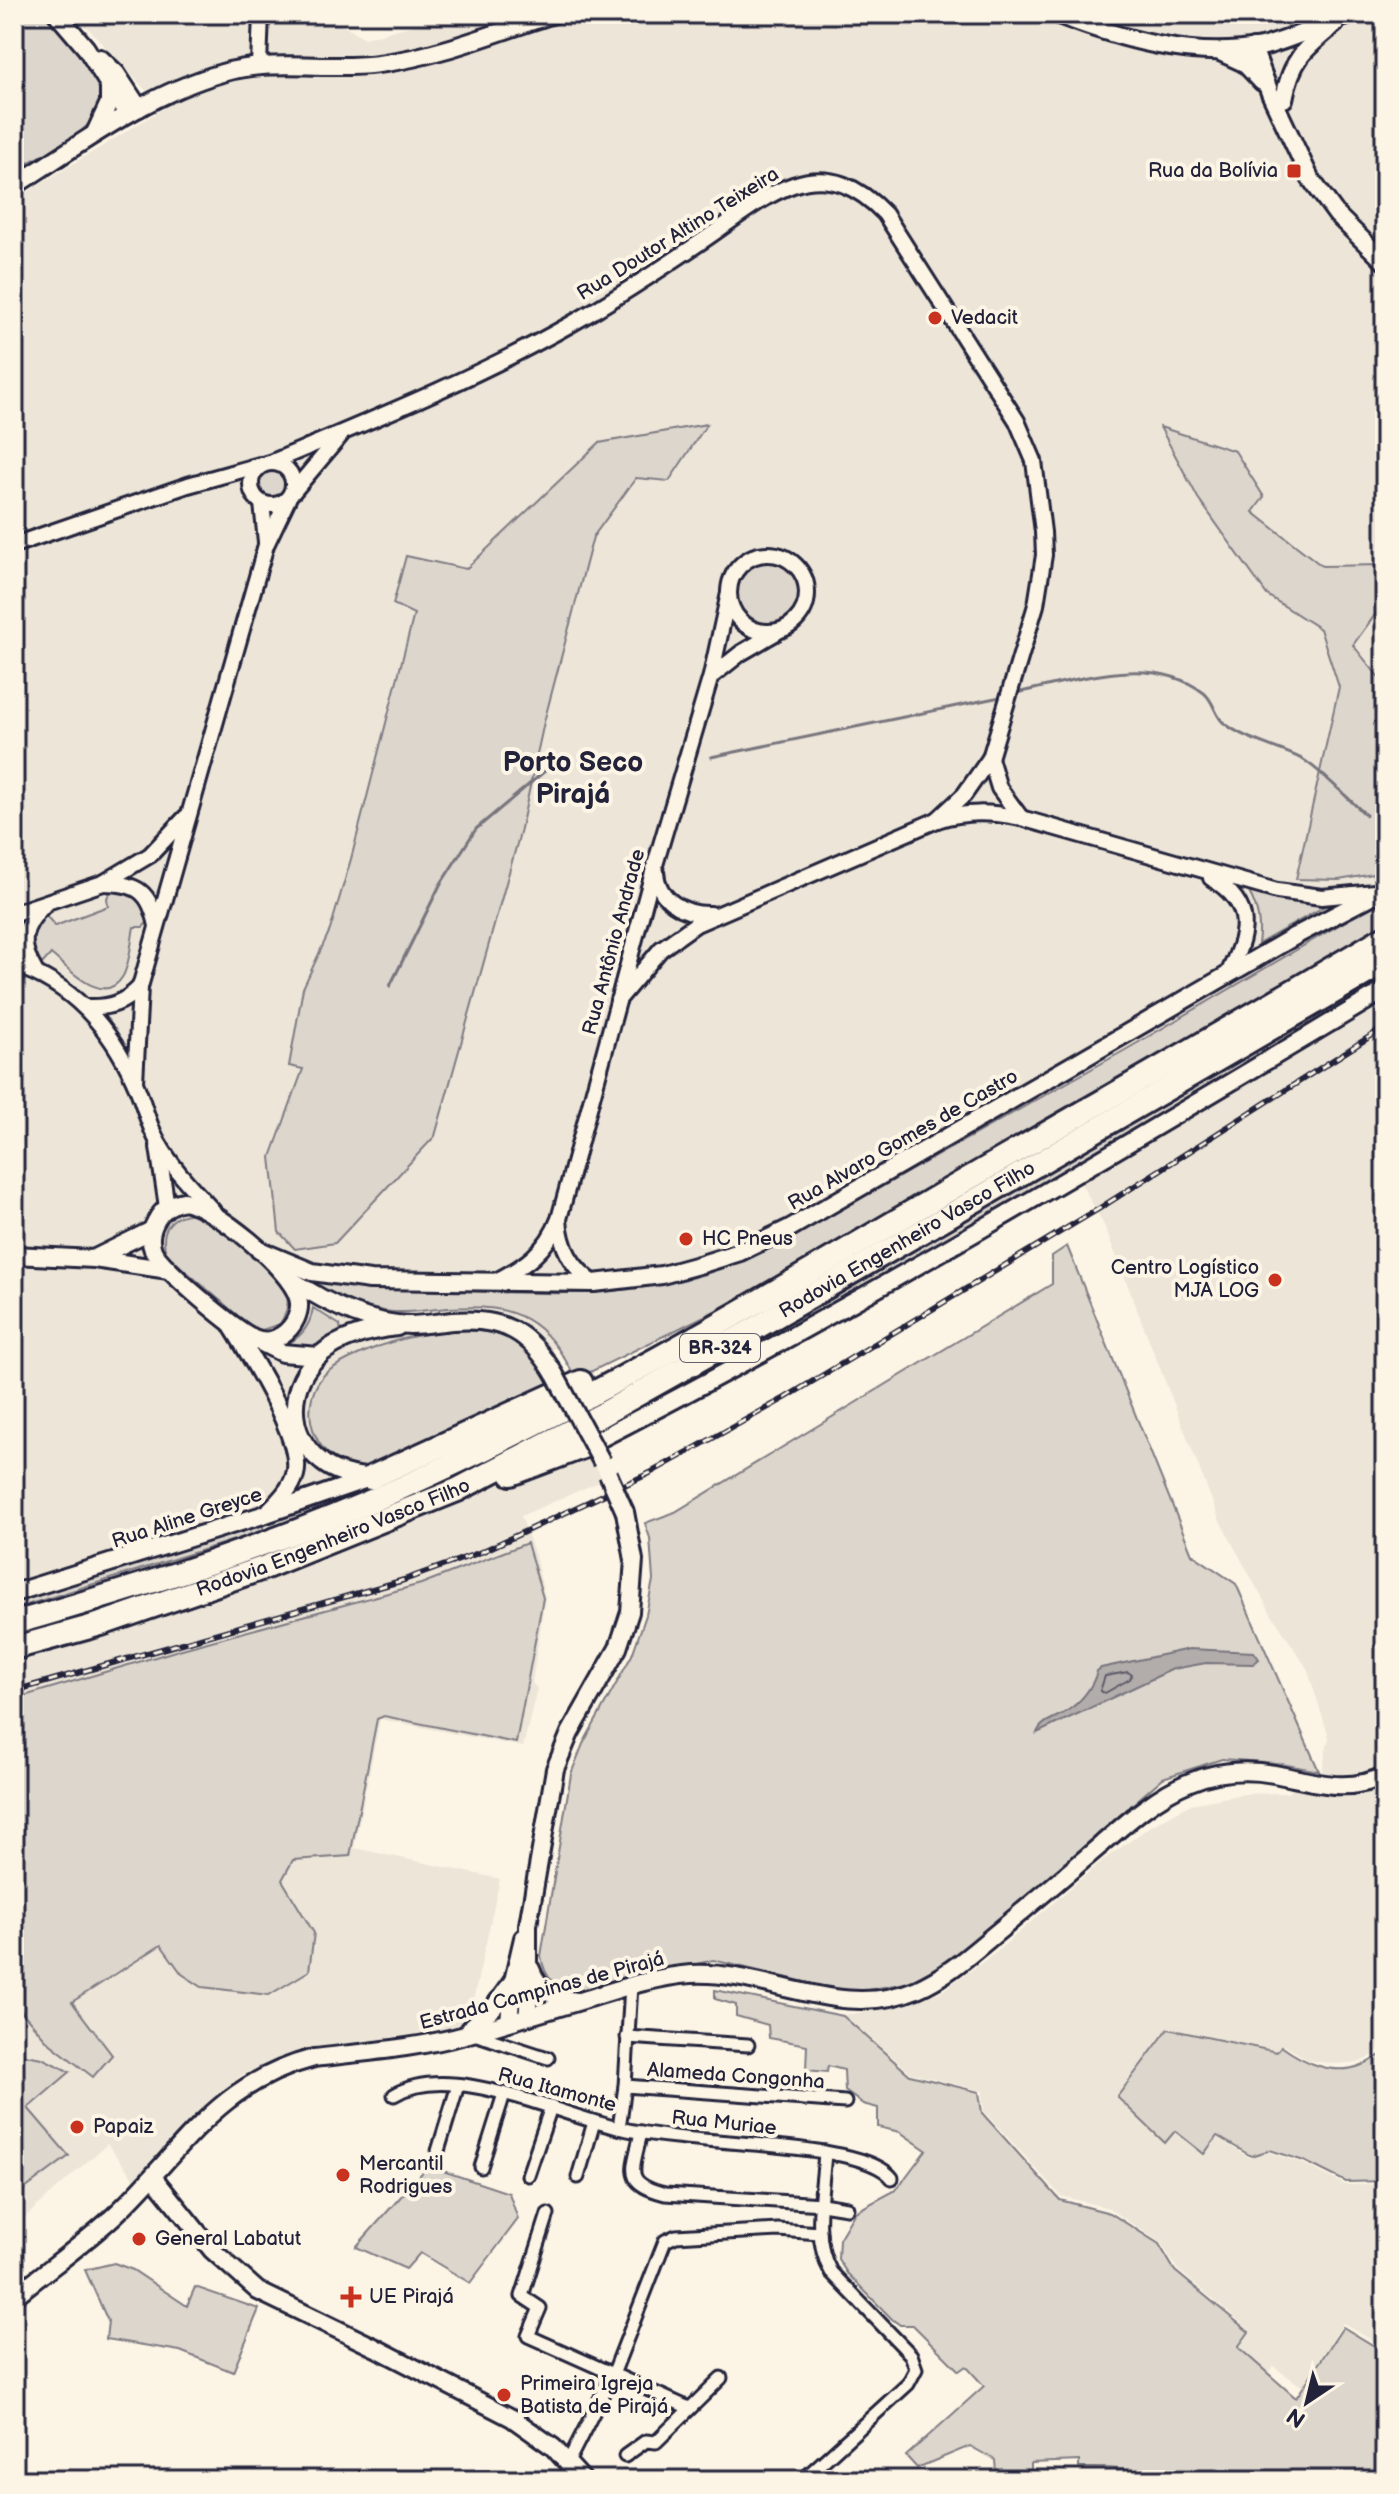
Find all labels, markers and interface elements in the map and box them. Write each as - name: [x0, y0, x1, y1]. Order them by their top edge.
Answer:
- place label: Rua da Bolívia: [1148, 159, 1278, 183]
- street label: Rua Doutor Altino Teixeira: [573, 162, 783, 306]
- marker: Rua da Bolívia: [1285, 162, 1303, 180]
- place label: Vedacit: [951, 306, 1018, 330]
- marker: Vedacit: [926, 309, 944, 327]
- district label: Porto Seco Pirajá: [503, 746, 643, 811]
- street label: Rua Antônio Andrade: [578, 846, 650, 1038]
- street label: Rua Alvaro Gomes de Castro: [784, 1064, 1022, 1216]
- street label: Rodovia Engenheiro Vasco Filho: [775, 1156, 1040, 1324]
- place label: HC Pneus: [702, 1227, 793, 1251]
- marker: HC Pneus: [677, 1230, 695, 1248]
- place label: Centro Logístico MJA LOG: [1111, 1256, 1259, 1303]
- marker: Centro Logístico MJA LOG: [1266, 1271, 1284, 1289]
- road number: BR-324: [680, 1334, 760, 1362]
- street label: Rodovia Engenheiro Vasco Filho: [193, 1473, 474, 1602]
- street label: Rua Aline Greyce: [109, 1482, 265, 1554]
- street label: Estrada Campinas de Pirajá: [417, 1947, 667, 2035]
- street label: Alameda Congonha: [646, 2058, 826, 2094]
- street label: Rua Itamonte: [495, 2063, 619, 2117]
- street label: Rua Muriae: [670, 2106, 778, 2140]
- place label: Papaiz: [93, 2115, 154, 2139]
- marker: Papaiz: [68, 2118, 86, 2136]
- place label: Mercantil Rodrigues: [359, 2152, 452, 2199]
- marker: Mercantil Rodrigues: [334, 2166, 352, 2184]
- place label: General Labatut: [155, 2227, 301, 2251]
- marker: General Labatut: [130, 2230, 148, 2248]
- place label: UE Pirajá: [369, 2285, 454, 2309]
- marker: UE Pirajá: [340, 2286, 362, 2308]
- north arrow: [1267, 2362, 1347, 2442]
- place label: Primeira Igreja Batista de Pirajá: [520, 2372, 668, 2419]
- marker: Primeira Igreja Batista de Pirajá: [495, 2386, 513, 2404]
- text: N: [1282, 2401, 1311, 2433]

